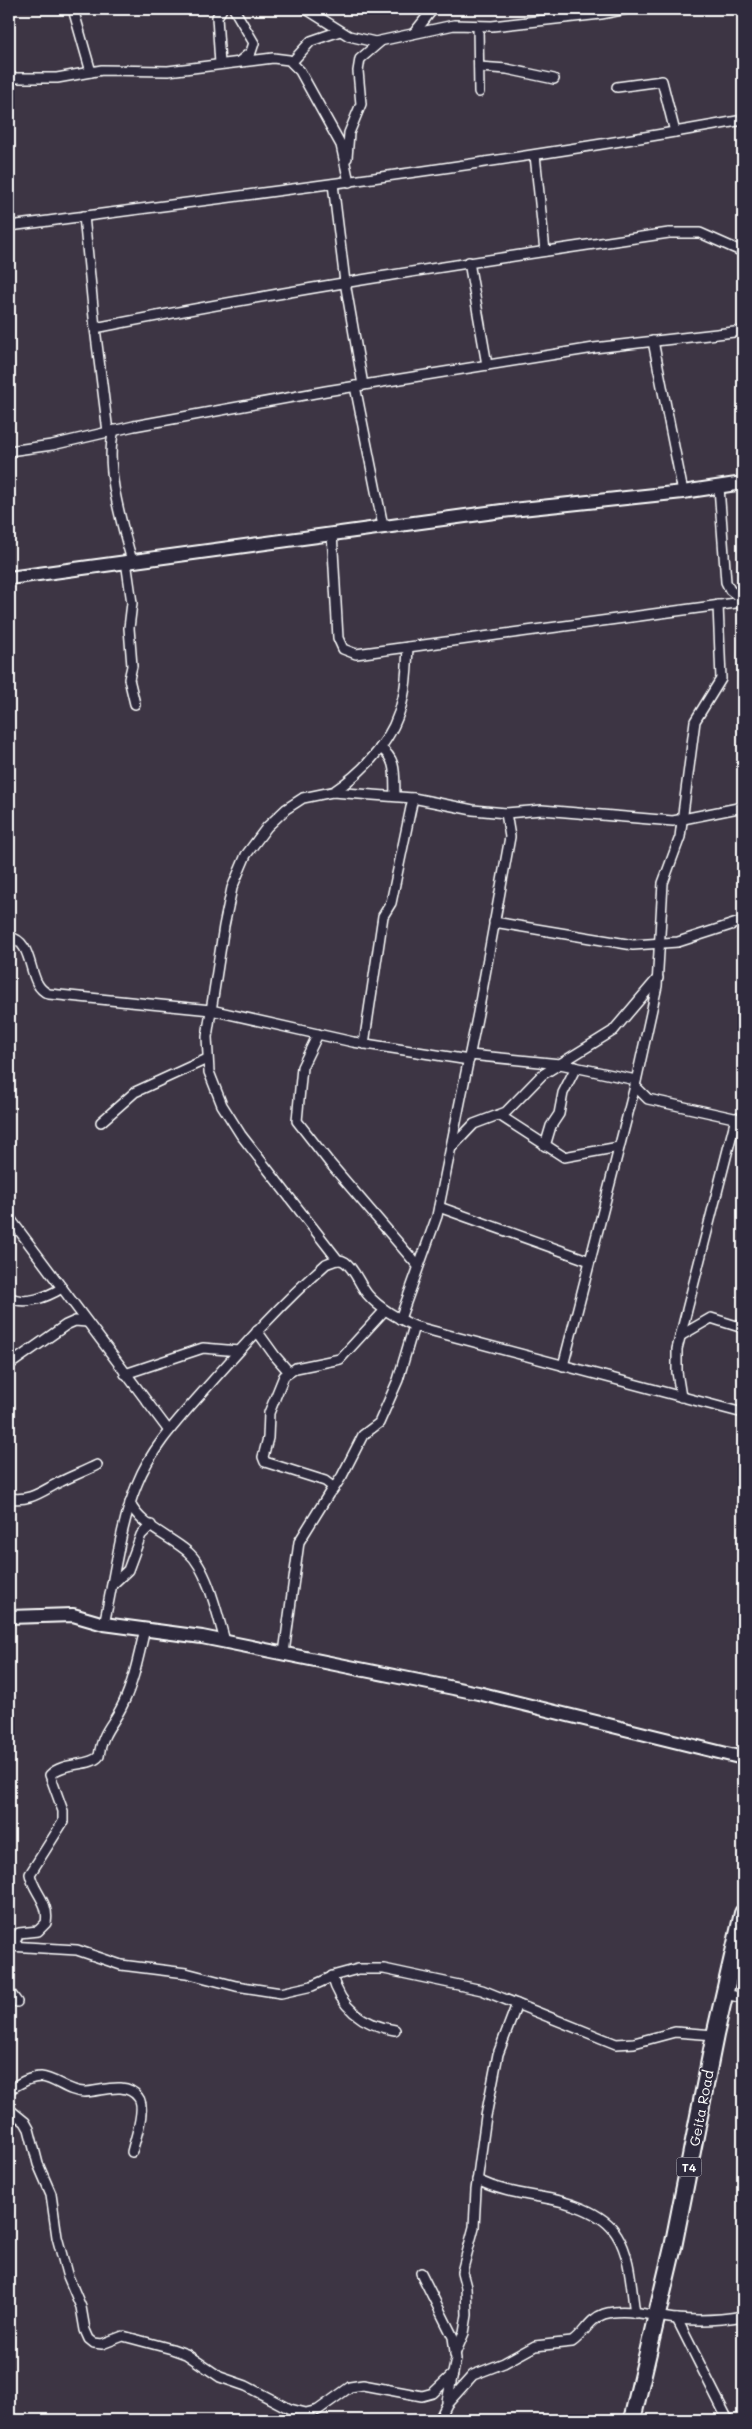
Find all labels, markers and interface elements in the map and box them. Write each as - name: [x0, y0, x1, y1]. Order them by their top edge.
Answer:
- street label: Geita Road: [684, 2068, 718, 2148]
- road number: T4: [676, 2158, 702, 2176]

